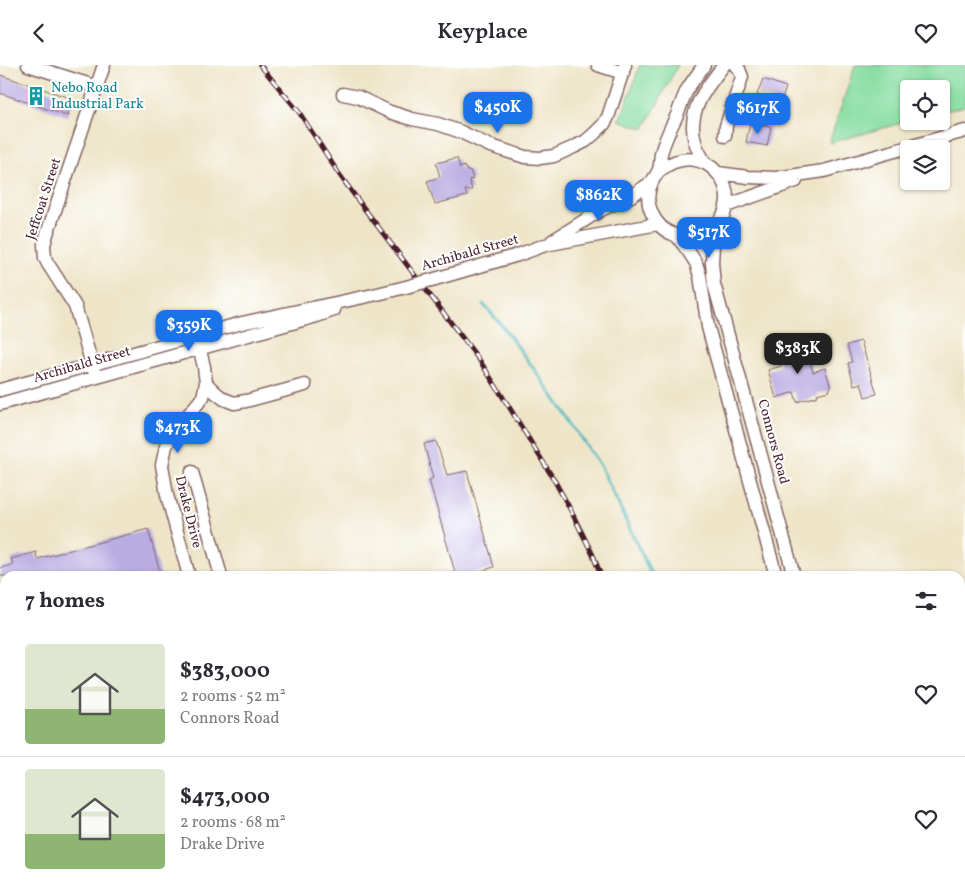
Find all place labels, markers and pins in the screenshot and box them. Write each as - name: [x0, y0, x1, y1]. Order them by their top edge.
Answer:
- place label: Nebo Road Industrial Park: [51, 79, 144, 114]
- building icon: Nebo Road Industrial Park: [25, 85, 47, 107]
- pin: $450K: [463, 92, 533, 134]
- pin: $617K: [723, 93, 793, 135]
- pin: $862K: [564, 179, 634, 222]
- pin: $517K: [674, 217, 744, 259]
- pin: $359K: [154, 309, 224, 352]
- pin: $383K: [763, 333, 833, 375]
- pin: $473K: [143, 411, 213, 454]

